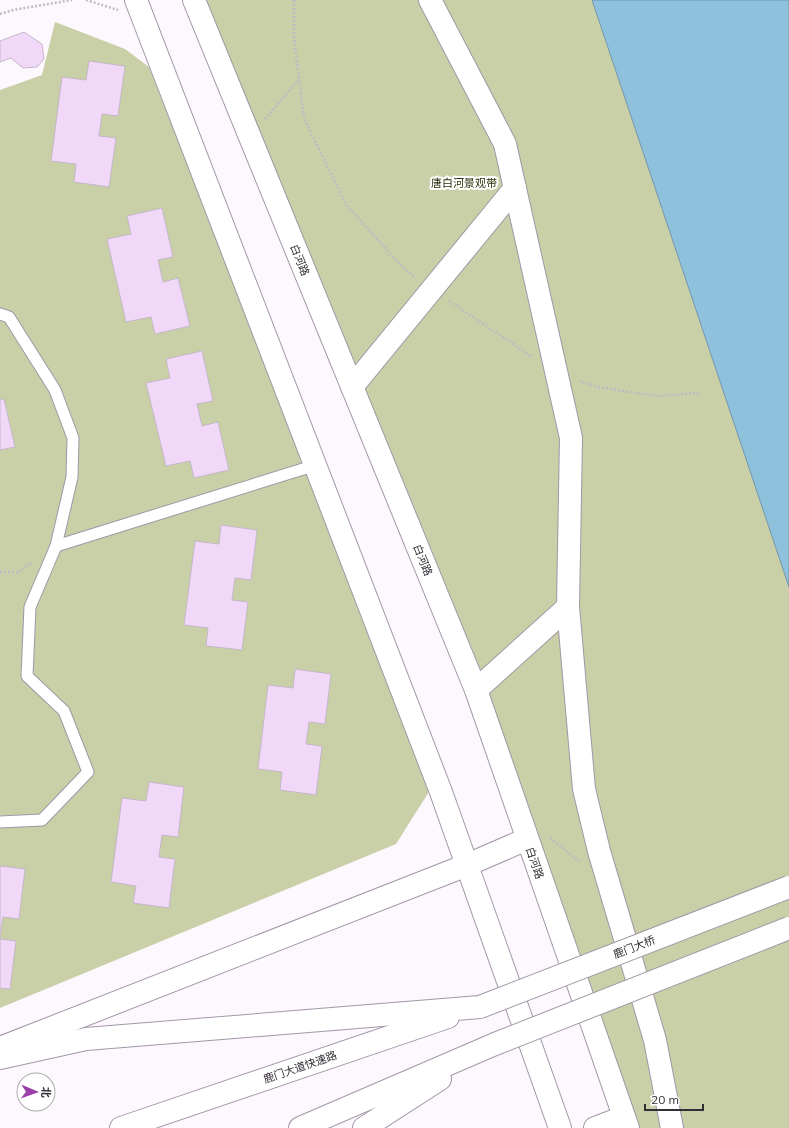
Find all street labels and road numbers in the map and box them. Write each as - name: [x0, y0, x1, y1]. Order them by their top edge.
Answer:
- street label: 白河路: [287, 242, 313, 278]
- street label: 白河路: [410, 542, 436, 578]
- street label: 白河路: [523, 845, 547, 881]
- street label: 鹿门大桥: [611, 933, 657, 961]
- street label: 鹿门大道快速路: [261, 1048, 339, 1086]

